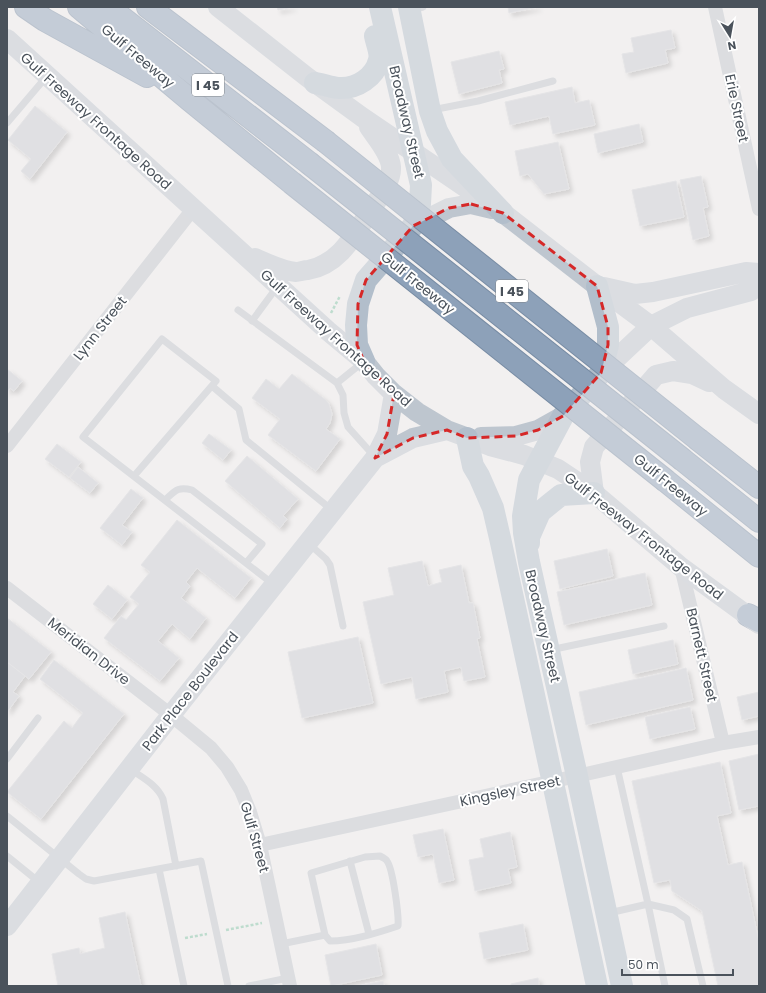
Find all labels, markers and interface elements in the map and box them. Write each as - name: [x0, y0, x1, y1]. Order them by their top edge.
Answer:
- north arrow: [710, 16, 750, 56]
- street label: Gulf Freeway: [97, 19, 179, 93]
- text: N: [726, 37, 737, 54]
- street label: Gulf Freeway Frontage Road: [16, 48, 176, 194]
- street label: Broadway Street: [384, 64, 430, 180]
- street label: Erie Street: [720, 72, 754, 144]
- road number: I 45: [192, 74, 224, 96]
- street label: Gulf Freeway: [377, 247, 459, 319]
- street label: Gulf Freeway Frontage Road: [256, 265, 416, 411]
- road number: I 45: [496, 280, 528, 302]
- street label: Lynn Street: [69, 292, 131, 364]
- street label: Gulf Freeway: [630, 449, 712, 521]
- street label: Gulf Freeway Frontage Road: [560, 468, 728, 604]
- street label: Broadway Street: [520, 568, 566, 684]
- street label: Barnett Street: [681, 606, 723, 704]
- street label: Meridian Drive: [44, 612, 135, 690]
- street label: Park Place Boulevard: [137, 627, 243, 755]
- street label: Kingsley Street: [458, 771, 562, 811]
- street label: Gulf Street: [235, 799, 275, 875]
- scale bar: [622, 951, 733, 977]
- text: 50 m: [628, 956, 659, 973]

